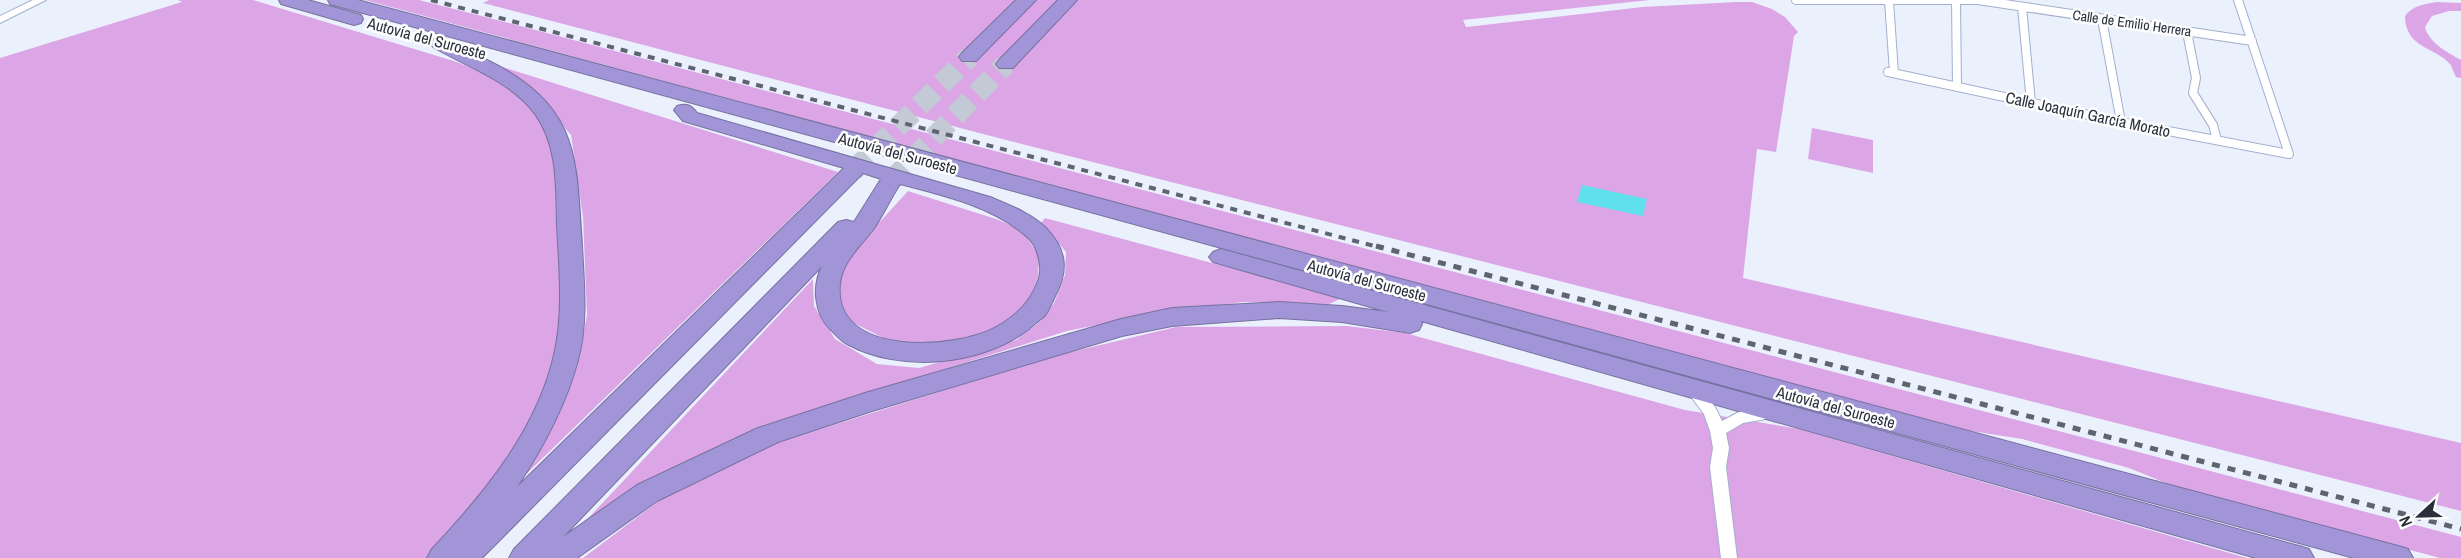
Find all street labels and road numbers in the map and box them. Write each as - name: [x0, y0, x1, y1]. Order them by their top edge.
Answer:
- street label: Calle de Emilio Herrera: [2071, 6, 2193, 40]
- street label: Autovía del Suroeste: [364, 11, 489, 64]
- street label: Calle Joaquín García Morato: [2004, 86, 2172, 142]
- street label: Autovía del Suroeste: [835, 126, 960, 179]
- street label: Autovía del Suroeste: [1304, 253, 1429, 306]
- street label: Autovía del Suroeste: [1773, 380, 1898, 433]

